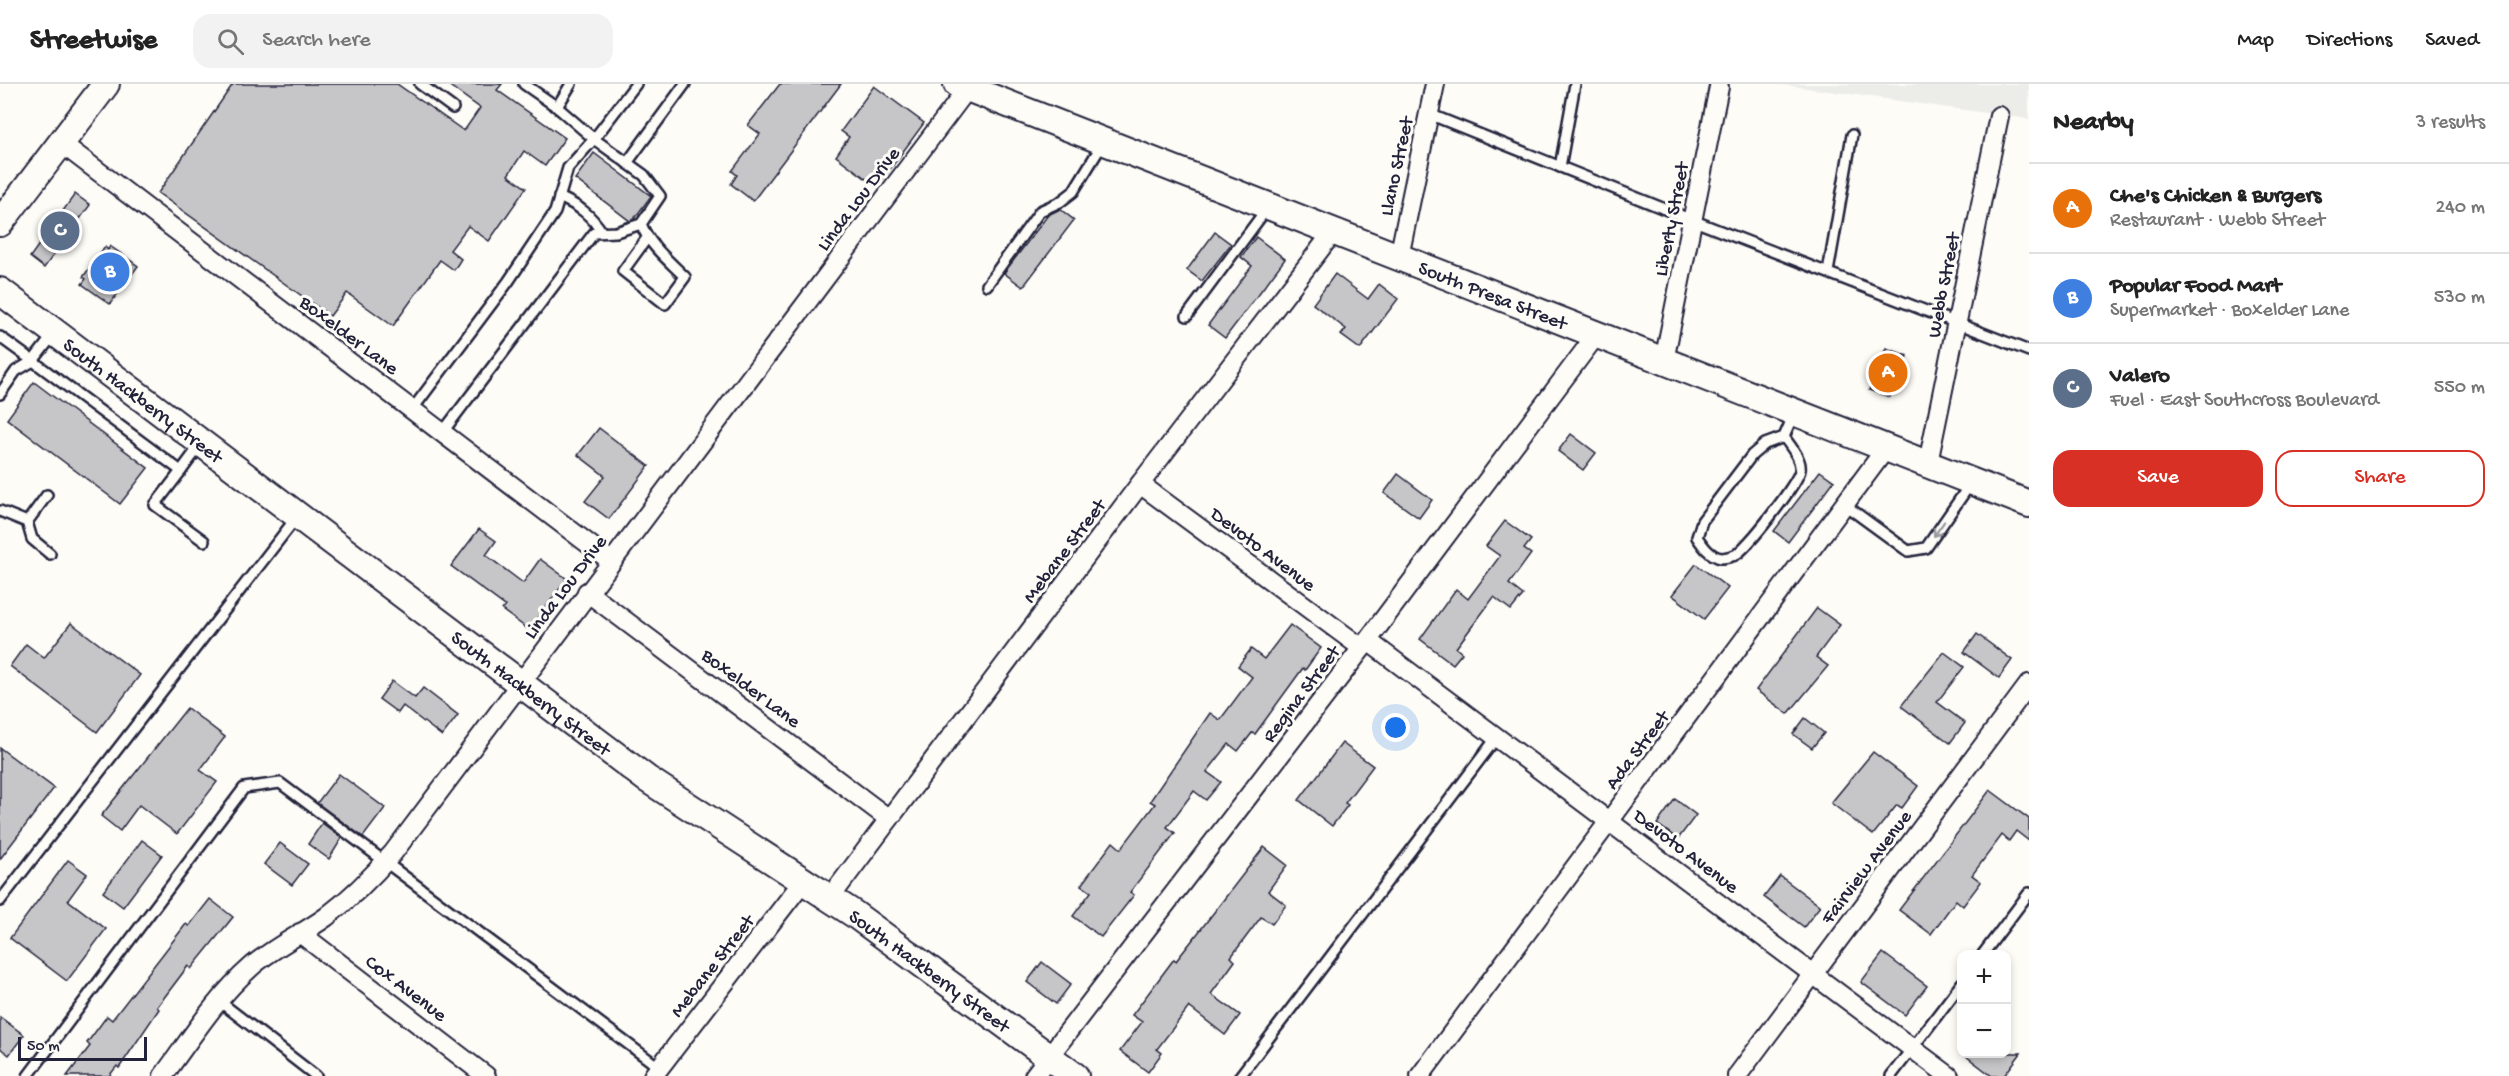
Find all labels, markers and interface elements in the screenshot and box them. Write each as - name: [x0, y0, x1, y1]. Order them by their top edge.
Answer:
- search box: [193, 14, 613, 68]
- text: Streetwise: [30, 25, 157, 58]
- icon: search: [214, 25, 247, 58]
- text: Search here: [262, 28, 371, 54]
- text: Map: [2237, 29, 2274, 54]
- text: Directions: [2307, 29, 2392, 54]
- text: Saved: [2425, 29, 2479, 54]
- text: Nearby: [2053, 108, 2134, 139]
- text: 3 results: [2416, 112, 2485, 135]
- street label: Llano Street: [1377, 113, 1421, 218]
- street label: Linda Lou Drive: [813, 143, 907, 257]
- street label: Liberty Street: [1651, 159, 1696, 279]
- text: Che's Chicken & Burgers: [2110, 184, 2321, 210]
- text: A: [2067, 197, 2078, 220]
- text: 240 m: [2435, 197, 2485, 220]
- pin: C: [40, 208, 80, 254]
- text: Restaurant · Webb Street: [2110, 210, 2325, 233]
- street label: Webb Street: [1924, 229, 1967, 340]
- pin: B: [90, 250, 130, 294]
- street label: South Presa Street: [1414, 258, 1571, 338]
- text: Popular Food Mart: [2110, 274, 2281, 300]
- text: B: [2067, 287, 2078, 310]
- text: 530 m: [2434, 287, 2485, 310]
- street label: Boxelder Lane: [293, 292, 402, 382]
- text: Supermarket · Boxelder Lane: [2110, 300, 2349, 323]
- street label: South Hackberry Street: [57, 335, 227, 471]
- pin: A: [1868, 350, 1908, 396]
- text: Valero: [2110, 364, 2170, 390]
- text: C: [2067, 377, 2078, 400]
- text: 550 m: [2434, 377, 2485, 400]
- text: Fuel · East Southcross Boulevard: [2110, 390, 2379, 413]
- button: Save: [2053, 450, 2263, 507]
- button: Share: [2275, 450, 2485, 507]
- street label: Mebane Street: [1019, 494, 1113, 608]
- street label: Devoto Avenue: [1203, 502, 1320, 598]
- one-way arrow: [1933, 521, 1945, 537]
- street label: Linda Lou Drive: [520, 531, 614, 645]
- street label: South Hackberry Street: [445, 627, 615, 764]
- street label: Regina Street: [1259, 641, 1348, 748]
- street label: Boxelder Lane: [695, 645, 804, 735]
- street label: Ada Street: [1602, 706, 1677, 795]
- your location: [1381, 713, 1410, 742]
- street label: Devoto Avenue: [1626, 804, 1743, 900]
- street label: Fairview Avenue: [1817, 806, 1918, 930]
- street label: South Hackberry Street: [843, 906, 1015, 1040]
- street label: Mebane Street: [667, 910, 762, 1023]
- map controls: [1957, 950, 2011, 1058]
- button: +: [1957, 950, 2011, 1004]
- street label: Cox Avenue: [359, 952, 451, 1028]
- button: −: [1957, 1004, 2011, 1058]
- scale bar: [18, 1034, 147, 1062]
- text: 50 m: [27, 1038, 60, 1057]

